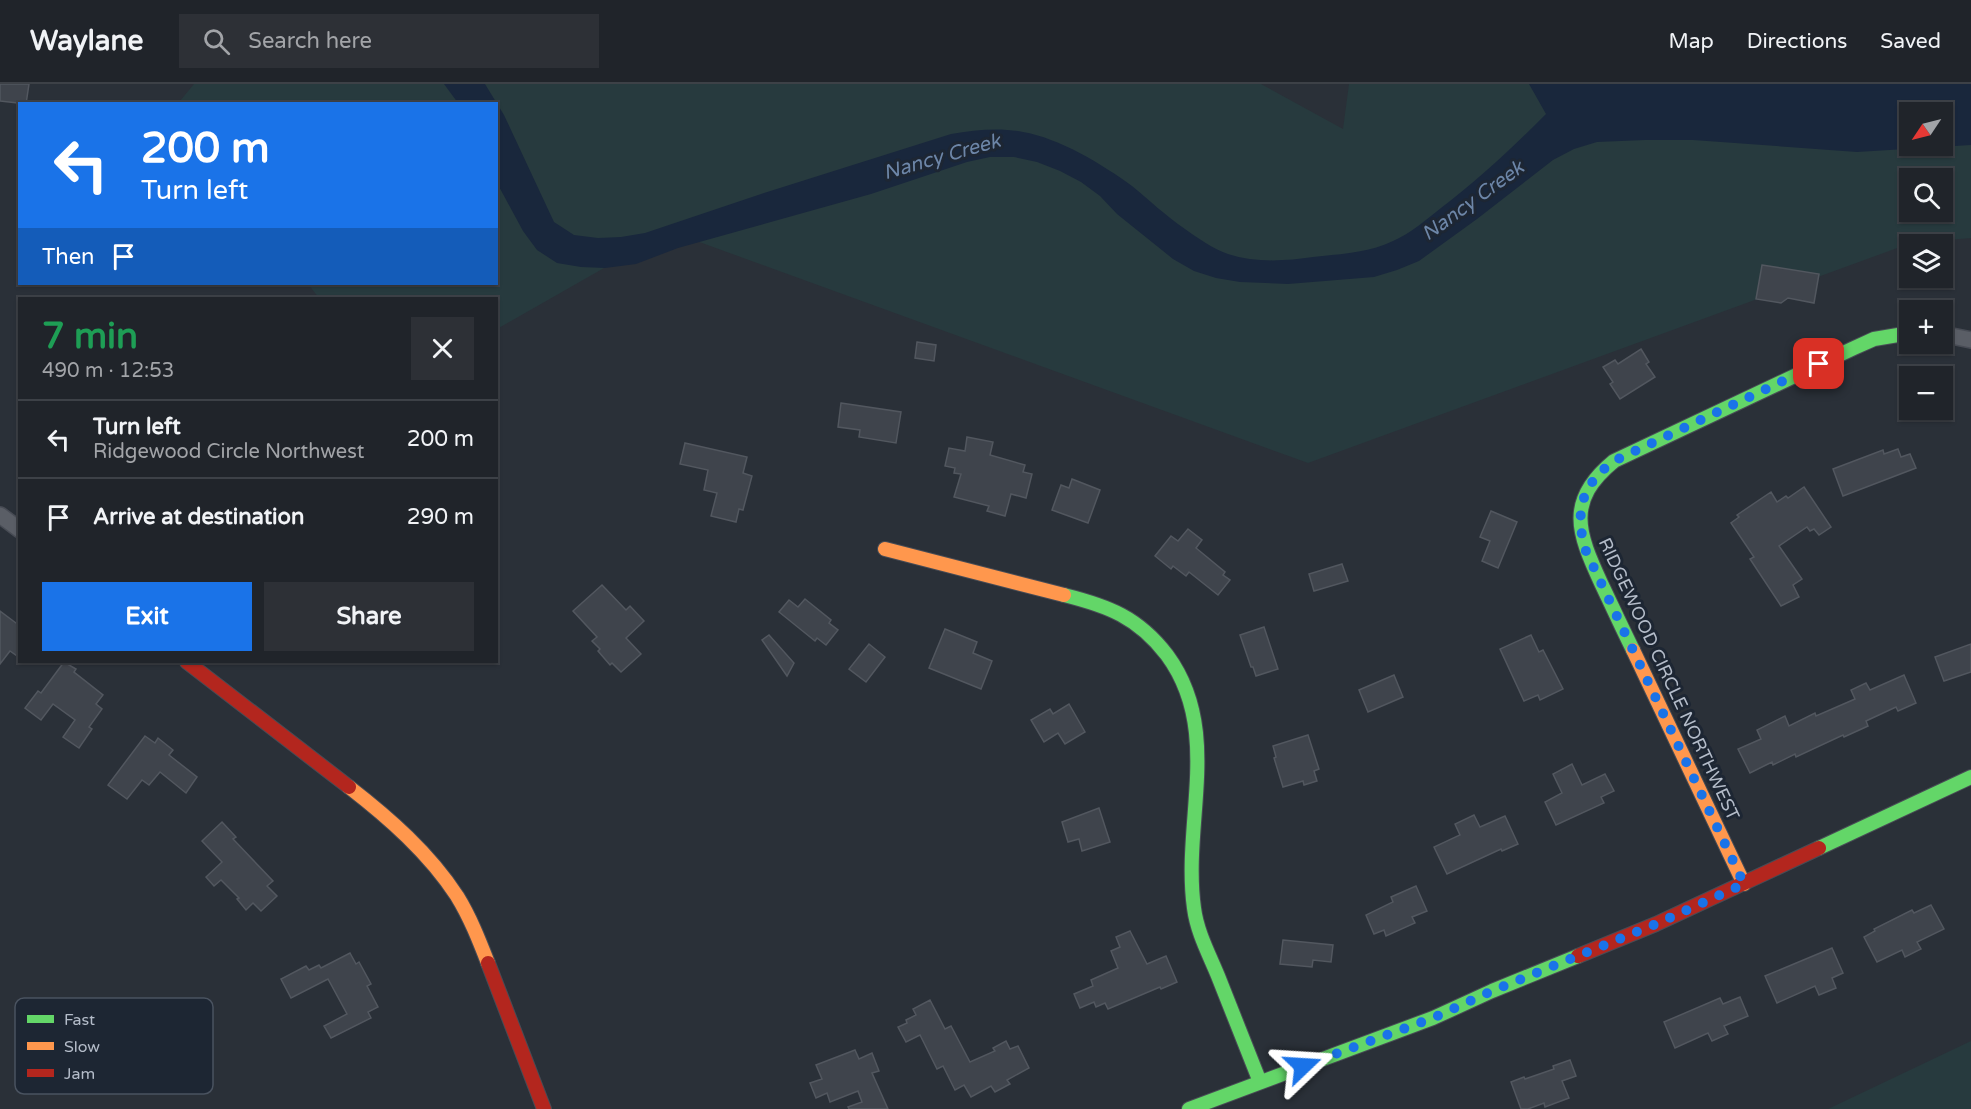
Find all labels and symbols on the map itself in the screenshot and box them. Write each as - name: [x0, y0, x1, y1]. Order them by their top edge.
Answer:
- north arrow: [1899, 102, 1953, 156]
- water label: Nancy Creek: [881, 128, 1005, 185]
- water label: Nancy Creek: [1417, 155, 1531, 246]
- pin: [1793, 338, 1844, 389]
- street label: RIDGEWOOD CIRCLE NORTHWEST: [1594, 534, 1744, 824]
- legend: [15, 998, 213, 1094]
- text: Fast: [64, 1010, 95, 1030]
- position arrow: [1271, 1034, 1335, 1098]
- text: Slow: [64, 1037, 100, 1057]
- text: Jam: [64, 1064, 95, 1084]

